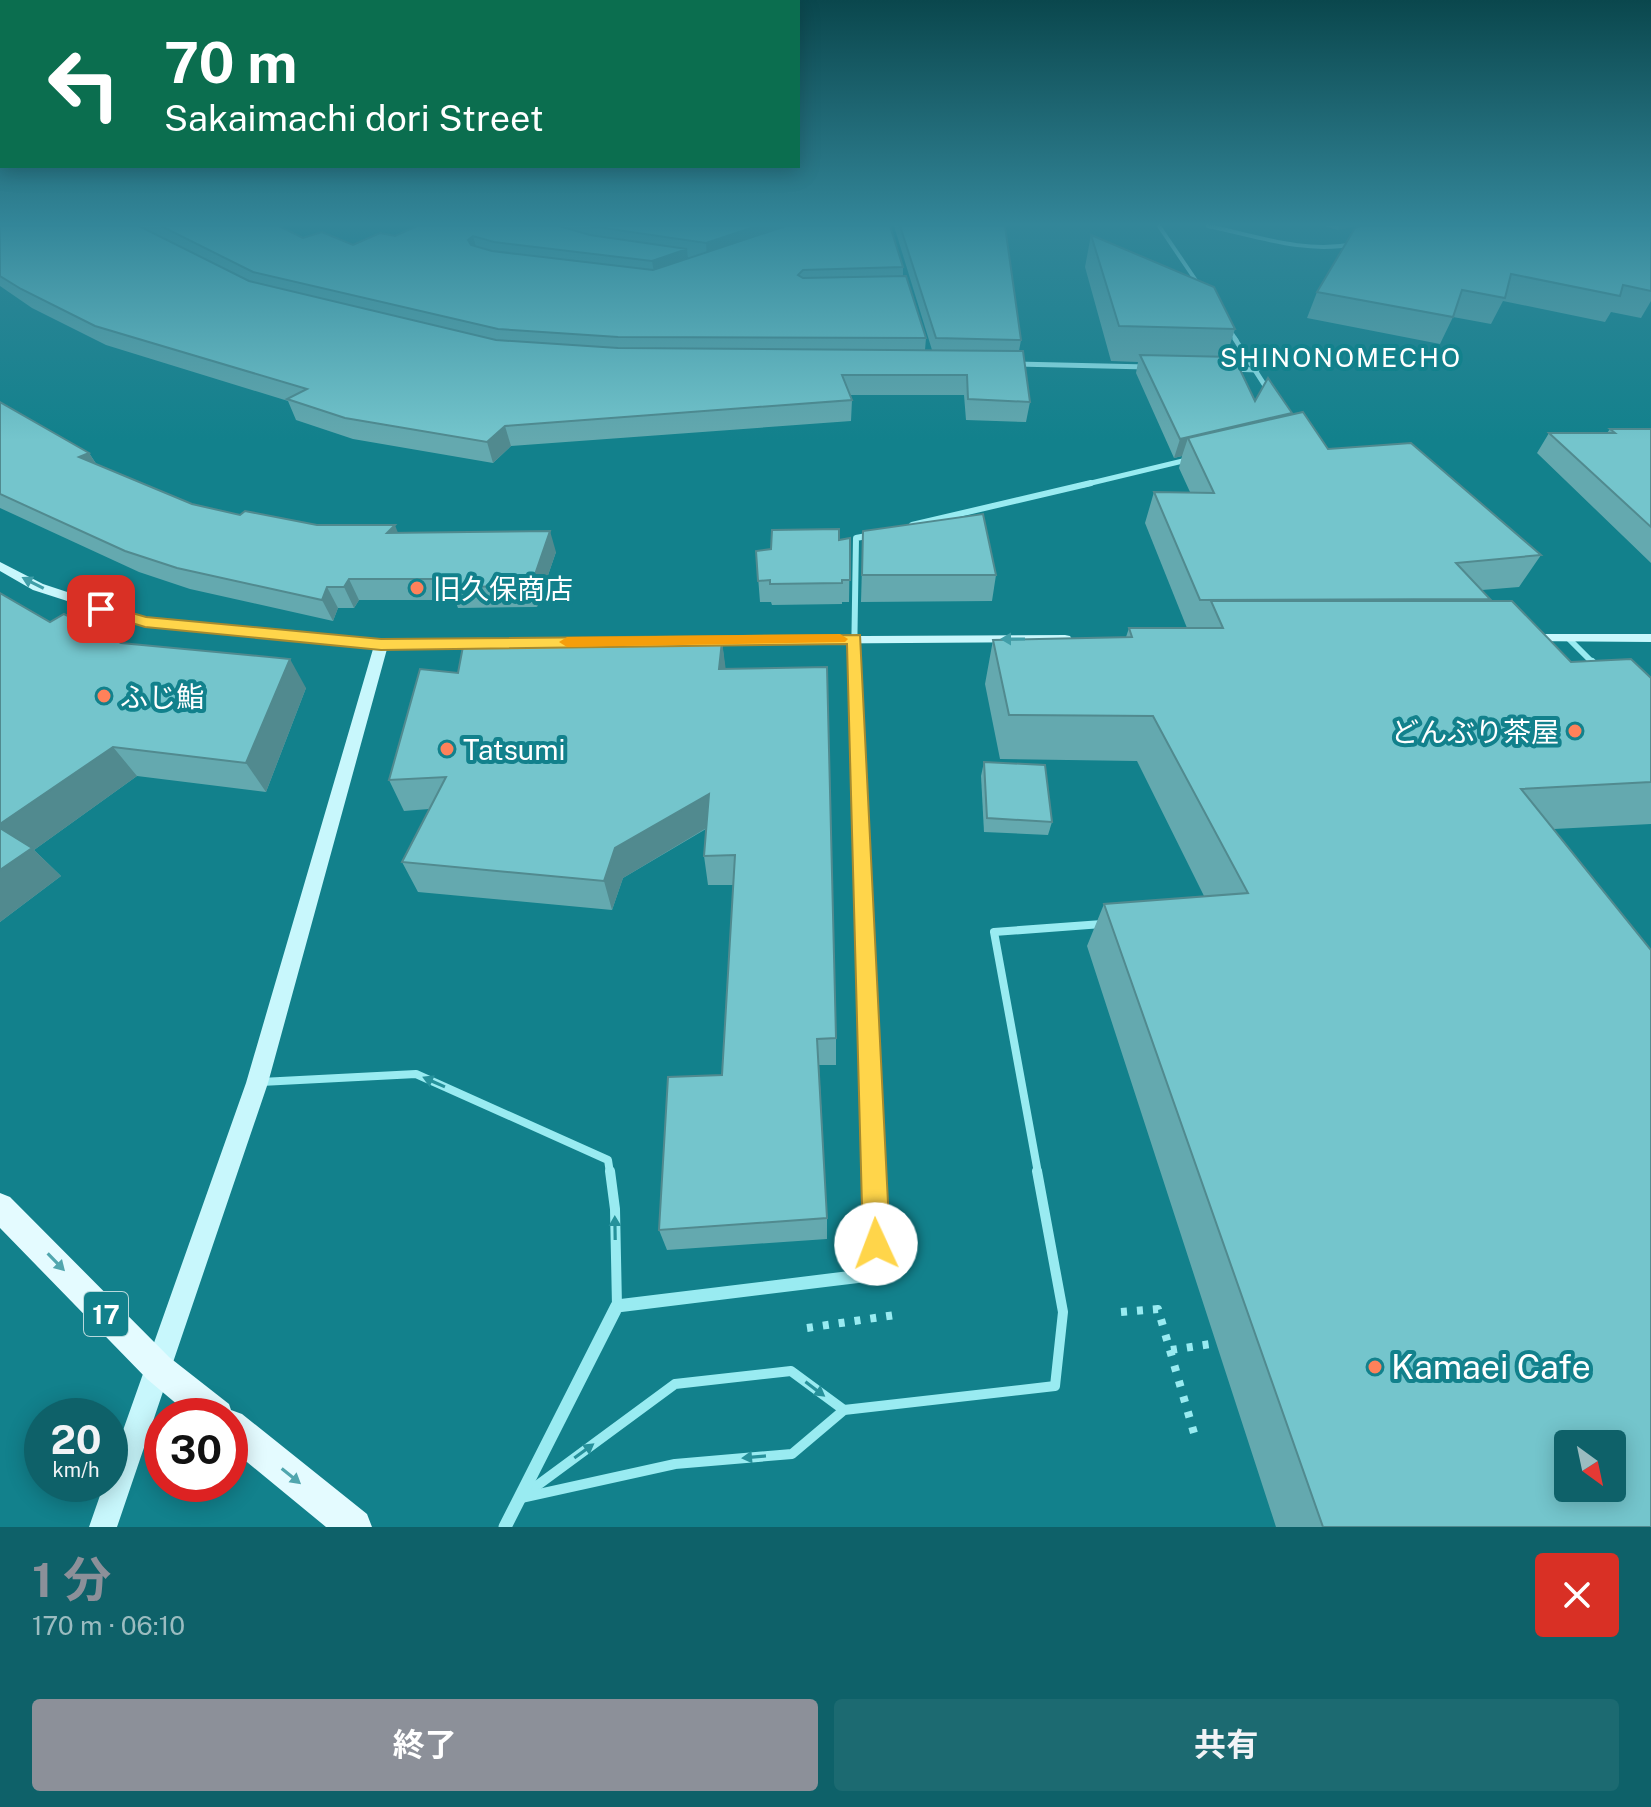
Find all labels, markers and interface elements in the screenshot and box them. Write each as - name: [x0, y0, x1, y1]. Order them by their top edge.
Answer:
- text: 70 m: [164, 30, 297, 96]
- icon: left: [32, 32, 136, 136]
- text: Sakaimachi dori Street: [164, 97, 544, 139]
- district label: SHINONOMECHO: [1220, 342, 1462, 373]
- place label: 旧久保商店: [433, 572, 573, 605]
- pin: [67, 575, 135, 643]
- one-way arrow: [21, 577, 44, 590]
- marker: 旧久保商店: [408, 579, 426, 597]
- icon: arrive: [79, 587, 123, 631]
- one-way arrow: [1000, 633, 1025, 645]
- place label: ふじ鮨: [120, 680, 204, 713]
- marker: ふじ鮨: [95, 687, 113, 705]
- place label: どんぶり茶屋: [1391, 715, 1559, 748]
- marker: どんぶり茶屋: [1566, 722, 1584, 740]
- place label: Tatsumi: [463, 733, 565, 766]
- marker: Tatsumi: [438, 740, 456, 758]
- one-way arrow: [422, 1076, 446, 1089]
- position arrow: [834, 1202, 918, 1286]
- one-way arrow: [609, 1215, 622, 1240]
- one-way arrow: [46, 1252, 65, 1271]
- road number: 17: [84, 1292, 128, 1336]
- place label: Kamaei Cafe: [1391, 1347, 1591, 1387]
- marker: Kamaei Cafe: [1366, 1358, 1384, 1376]
- one-way arrow: [805, 1381, 826, 1396]
- speed limit sign: 30: [144, 1398, 248, 1502]
- text: 20: [50, 1416, 102, 1463]
- north arrow: [1554, 1430, 1626, 1502]
- map controls: [1554, 1430, 1626, 1502]
- one-way arrow: [574, 1444, 594, 1460]
- one-way arrow: [741, 1451, 766, 1464]
- text: km/h: [52, 1458, 100, 1482]
- one-way arrow: [280, 1467, 300, 1484]
- text: 1 分: [32, 1551, 111, 1608]
- button: close: [1535, 1553, 1619, 1637]
- text: 170 m · 06:10: [32, 1610, 185, 1641]
- button: 終了: [32, 1699, 818, 1791]
- button: 共有: [834, 1699, 1619, 1791]

